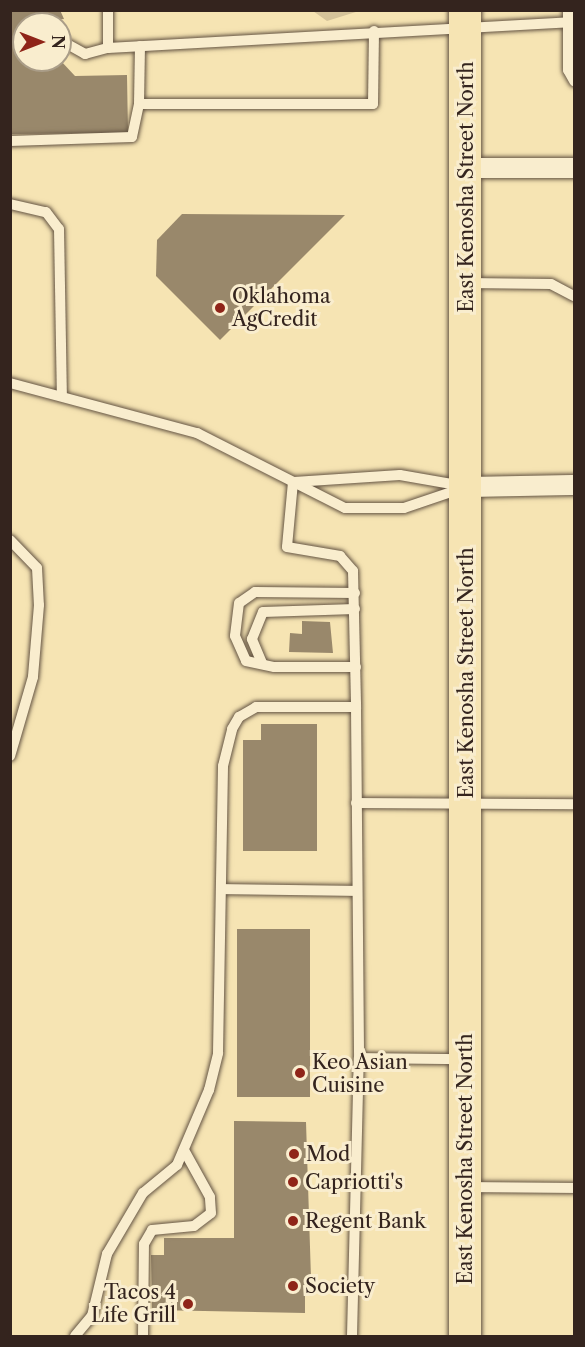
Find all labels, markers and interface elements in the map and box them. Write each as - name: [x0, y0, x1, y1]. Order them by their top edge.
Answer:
- north arrow: [12, 12, 72, 72]
- text: N: [48, 35, 68, 49]
- street label: East Kenosha Street North: [454, 61, 478, 313]
- place label: Oklahoma AgCredit: [232, 284, 330, 331]
- marker: Oklahoma AgCredit: [213, 301, 227, 315]
- street label: East Kenosha Street North: [454, 547, 478, 799]
- street label: East Kenosha Street North: [453, 1033, 477, 1285]
- place label: Keo Asian Cuisine: [312, 1050, 409, 1097]
- marker: Keo Asian Cuisine: [293, 1066, 307, 1080]
- place label: Mod: [306, 1142, 350, 1166]
- marker: Mod: [287, 1147, 301, 1161]
- place label: Capriotti's: [305, 1170, 403, 1194]
- marker: Capriotti's: [286, 1175, 300, 1189]
- place label: Regent Bank: [305, 1209, 426, 1233]
- marker: Regent Bank: [286, 1214, 300, 1228]
- place label: Society: [305, 1274, 375, 1298]
- marker: Society: [286, 1279, 300, 1293]
- place label: Tacos 4 Life Grill: [91, 1280, 176, 1327]
- marker: Tacos 4 Life Grill: [181, 1297, 195, 1311]

